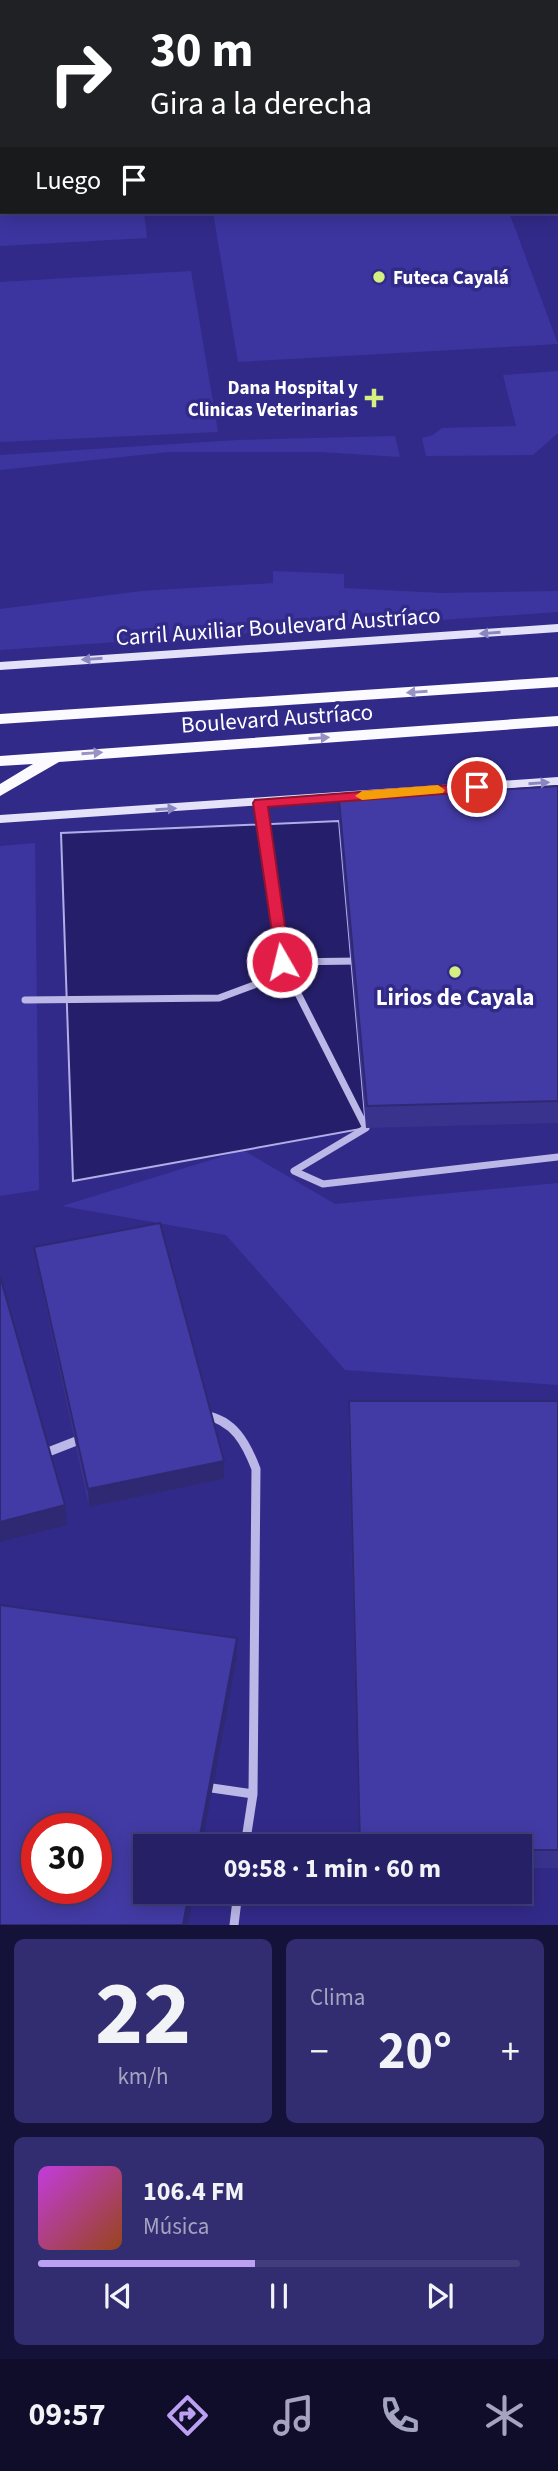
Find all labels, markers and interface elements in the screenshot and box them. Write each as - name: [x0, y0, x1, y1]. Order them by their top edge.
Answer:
- text: 30 m: [150, 16, 254, 86]
- icon: right: [35, 28, 126, 119]
- text: Gira a la derecha: [150, 81, 372, 127]
- icon: arrive: [115, 161, 153, 199]
- text: Luego: [35, 162, 101, 199]
- place label: Futeca Cayalá: [393, 265, 509, 292]
- marker: Futeca Cayalá: [371, 269, 387, 285]
- place label: Dana Hospital y Clinicas Veterinarias: [188, 375, 358, 424]
- marker: Dana Hospital y Clinicas Veterinarias: [364, 388, 384, 408]
- street label: Carril Auxiliar Boulevard Austríaco: [114, 599, 442, 654]
- one-way arrow: [479, 628, 501, 639]
- one-way arrow: [81, 654, 103, 665]
- one-way arrow: [405, 686, 427, 697]
- street label: Boulevard Austríaco: [180, 695, 374, 742]
- one-way arrow: [309, 732, 331, 743]
- one-way arrow: [82, 747, 104, 758]
- pin: [447, 757, 507, 817]
- icon: arrive: [458, 768, 496, 806]
- one-way arrow: [529, 777, 551, 788]
- one-way arrow: [155, 803, 177, 814]
- position arrow: [245, 925, 319, 999]
- marker: Lirios de Cayala: [447, 964, 463, 980]
- place label: Lirios de Cayala: [376, 981, 534, 1014]
- speed limit sign: 30: [21, 1813, 112, 1904]
- text: 09:58 · 1 min · 60 m: [224, 1850, 441, 1887]
- text: 22: [95, 1950, 191, 2079]
- text: Clima: [310, 1981, 365, 2014]
- text: 20°: [378, 2015, 452, 2089]
- text: −: [310, 2025, 329, 2079]
- text: +: [501, 2025, 520, 2079]
- text: km/h: [117, 2060, 169, 2093]
- text: 106.4 FM: [143, 2173, 244, 2210]
- text: Música: [143, 2210, 209, 2243]
- icon: previous: [99, 2277, 137, 2315]
- icon: pause: [260, 2277, 298, 2315]
- icon: next: [421, 2277, 459, 2315]
- icon: directions: [163, 2391, 212, 2440]
- icon: music: [269, 2391, 318, 2440]
- icon: phone: [375, 2391, 424, 2440]
- icon: climate: [480, 2391, 529, 2440]
- text: 09:57: [28, 2392, 106, 2438]

